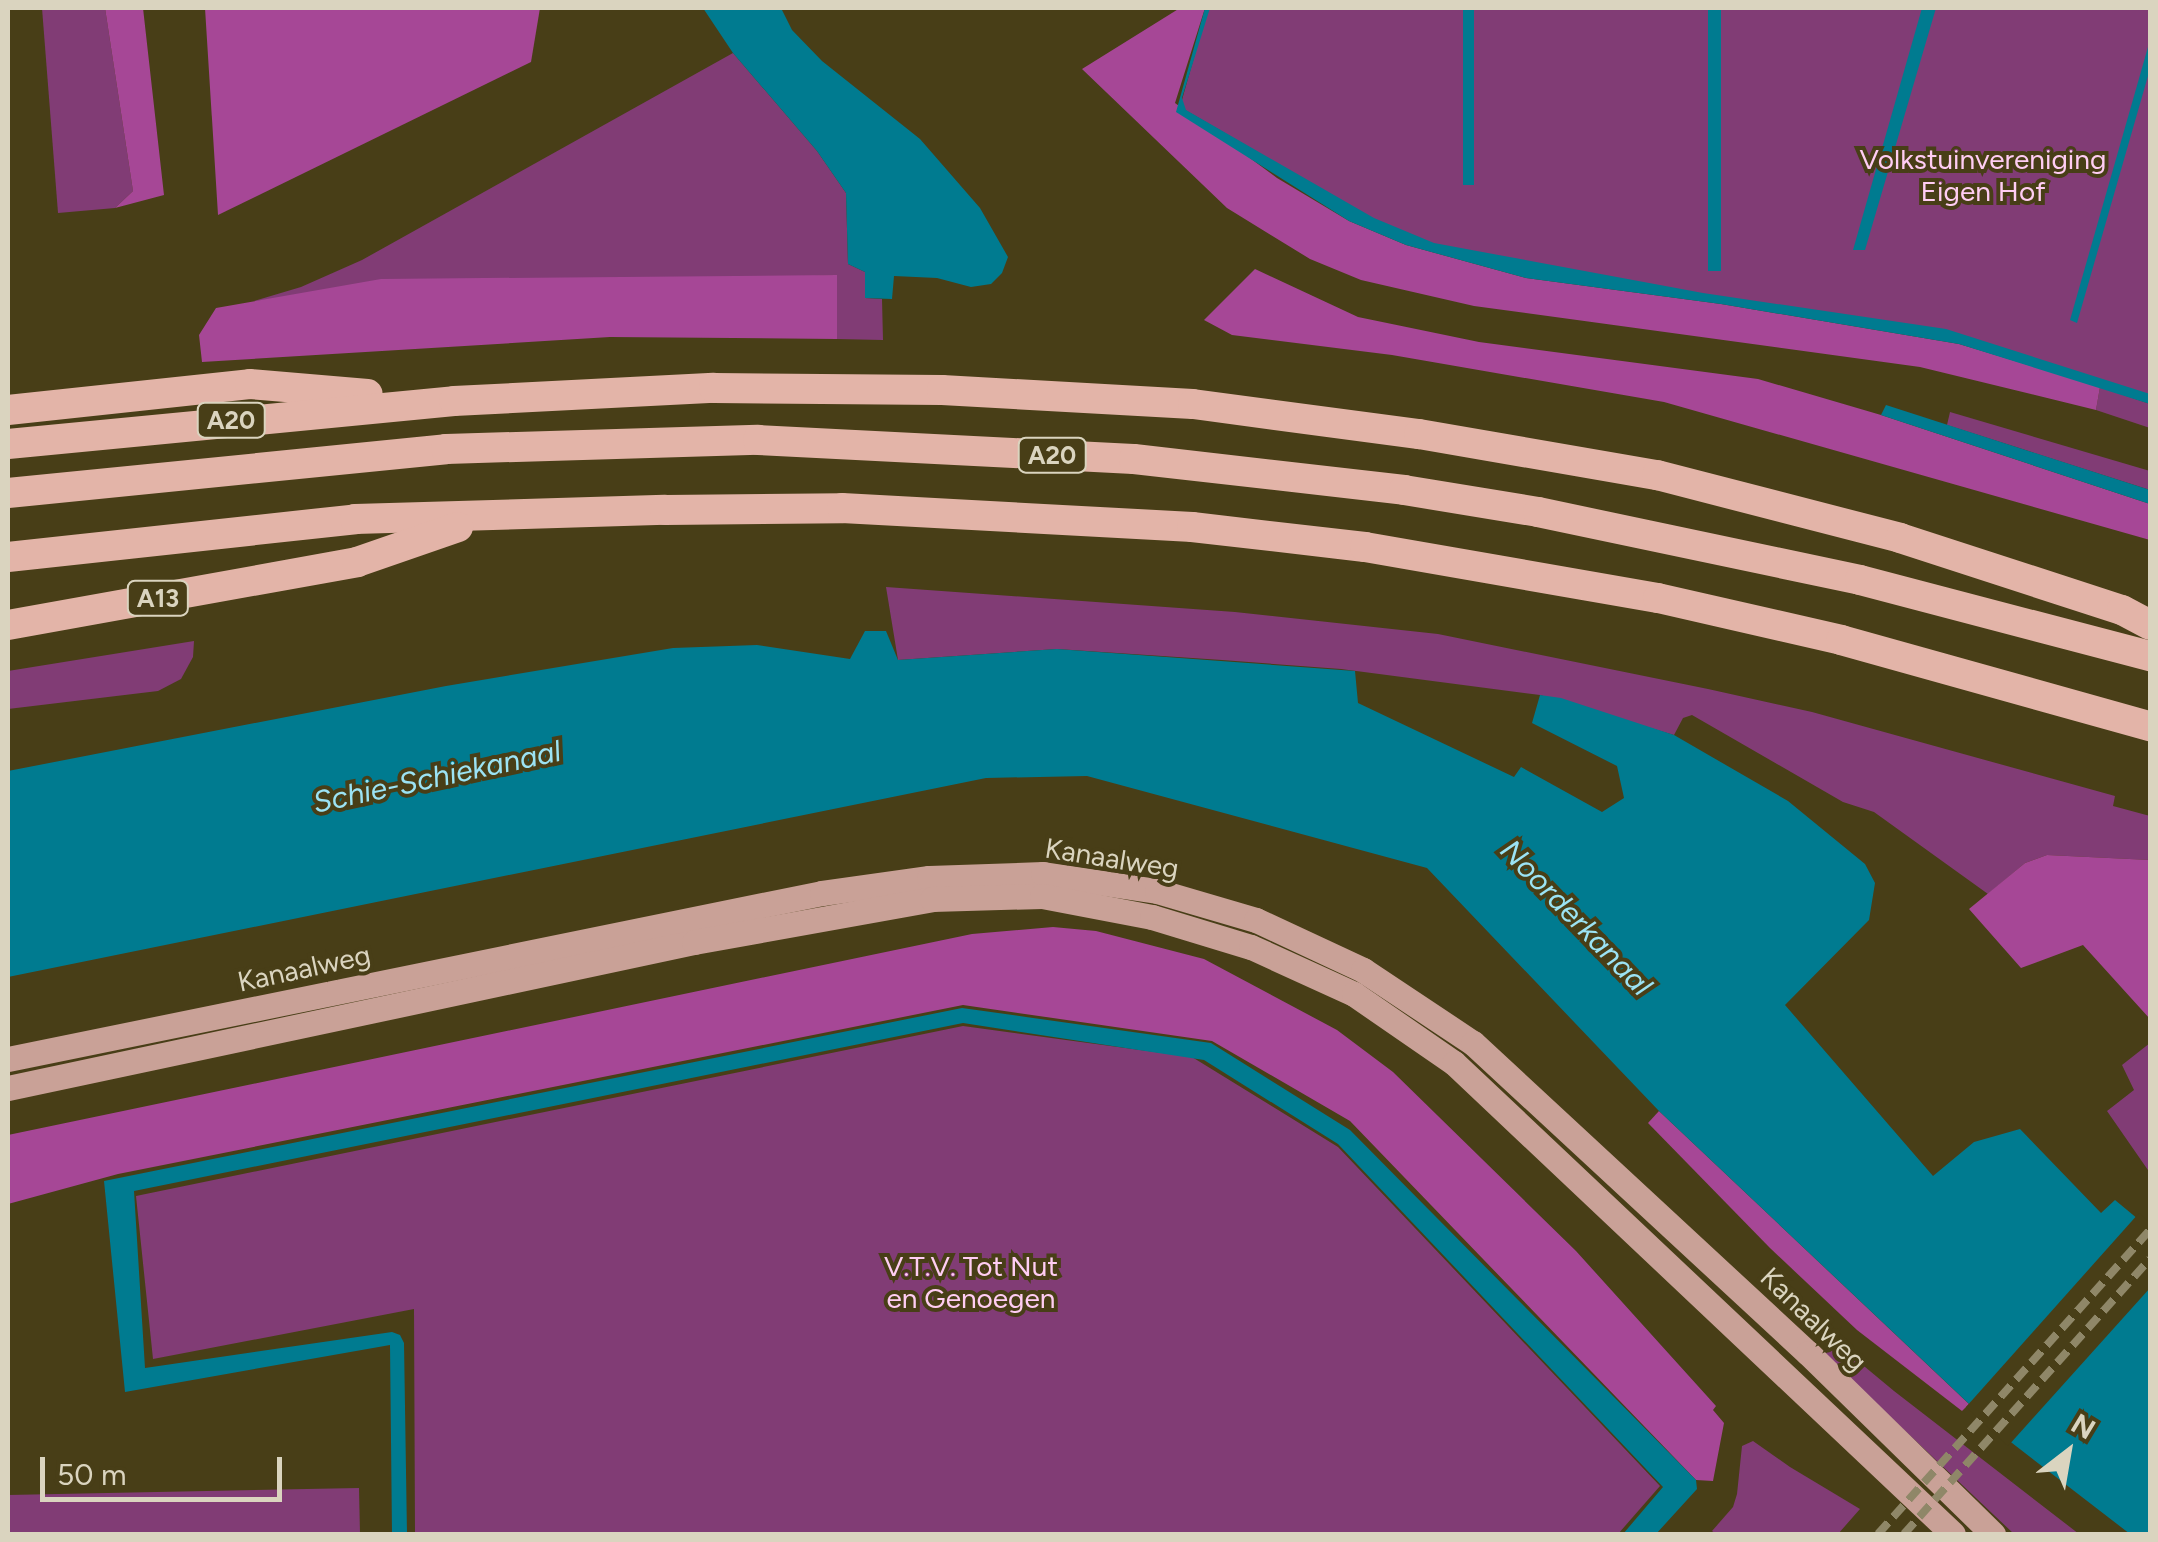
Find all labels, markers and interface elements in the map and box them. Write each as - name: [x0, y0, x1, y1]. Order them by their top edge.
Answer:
- park label: Volkstuinvereniging Eigen Hof: [1860, 142, 2106, 208]
- road number: A20: [196, 400, 266, 440]
- road number: A20: [1017, 435, 1087, 475]
- road number: A13: [126, 578, 190, 618]
- water label: Schie-Schiekanaal: [310, 733, 564, 821]
- street label: Kanaalweg: [1043, 831, 1181, 885]
- water label: Noorderkanaal: [1493, 832, 1659, 1004]
- street label: Kanaalweg: [235, 938, 373, 998]
- park label: V.T.V. Tot Nut en Genoegen: [884, 1249, 1058, 1315]
- street label: Kanaalweg: [1754, 1260, 1874, 1378]
- north arrow: [2018, 1402, 2118, 1502]
- text: N: [2065, 1406, 2101, 1446]
- scale bar: [45, 1437, 288, 1499]
- text: 50 m: [57, 1456, 126, 1493]

